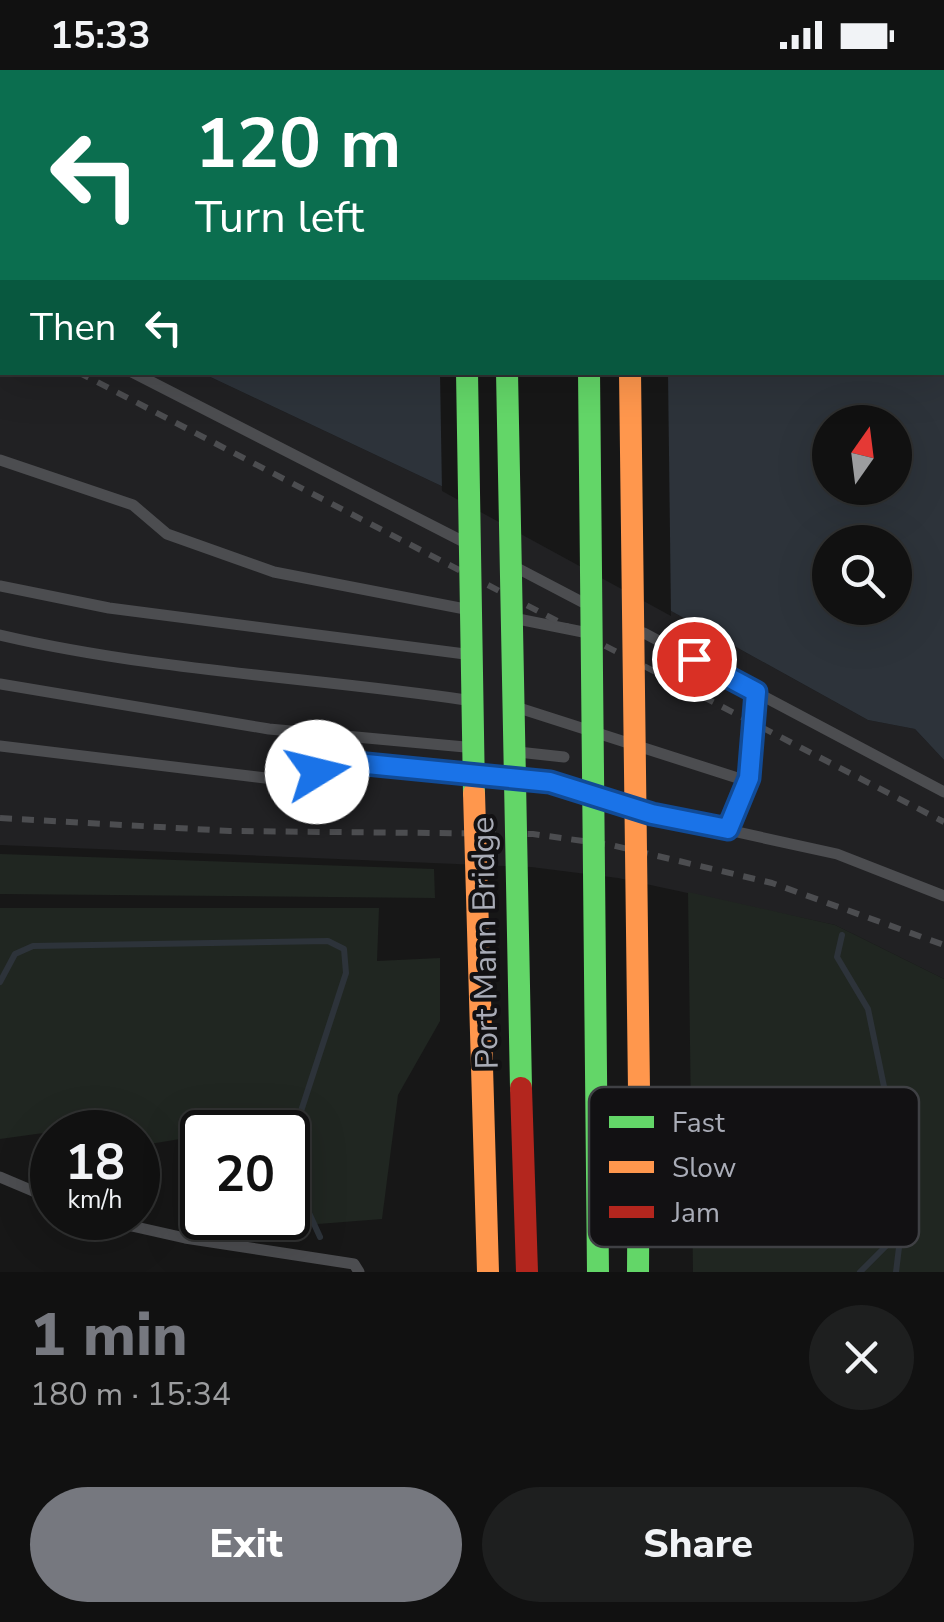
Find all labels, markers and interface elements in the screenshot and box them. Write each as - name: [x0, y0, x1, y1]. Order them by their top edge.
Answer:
- text: 15:33: [50, 10, 151, 61]
- text: 120 m: [195, 96, 401, 192]
- icon: left: [30, 110, 160, 240]
- text: Turn left: [195, 187, 364, 248]
- icon: left: [136, 300, 191, 355]
- text: Then: [30, 302, 116, 353]
- north arrow: [812, 405, 912, 505]
- map controls: [812, 405, 912, 625]
- button: search: [812, 525, 912, 625]
- pin: [652, 617, 737, 702]
- icon: arrive: [667, 632, 722, 687]
- position arrow: [265, 720, 369, 824]
- street label: Port Mann Bridge: [461, 816, 509, 1070]
- legend: [589, 1087, 919, 1247]
- text: Fast: [672, 1104, 725, 1142]
- speed limit sign: 20: [180, 1110, 310, 1240]
- text: 18: [65, 1128, 125, 1197]
- text: Slow: [672, 1149, 736, 1187]
- text: km/h: [67, 1183, 123, 1217]
- text: Jam: [671, 1194, 720, 1232]
- text: 1 min: [30, 1294, 188, 1376]
- button: close: [809, 1305, 914, 1410]
- text: 180 m · 15:34: [30, 1373, 231, 1416]
- button: Exit: [30, 1487, 462, 1602]
- button: Share: [482, 1487, 914, 1602]

